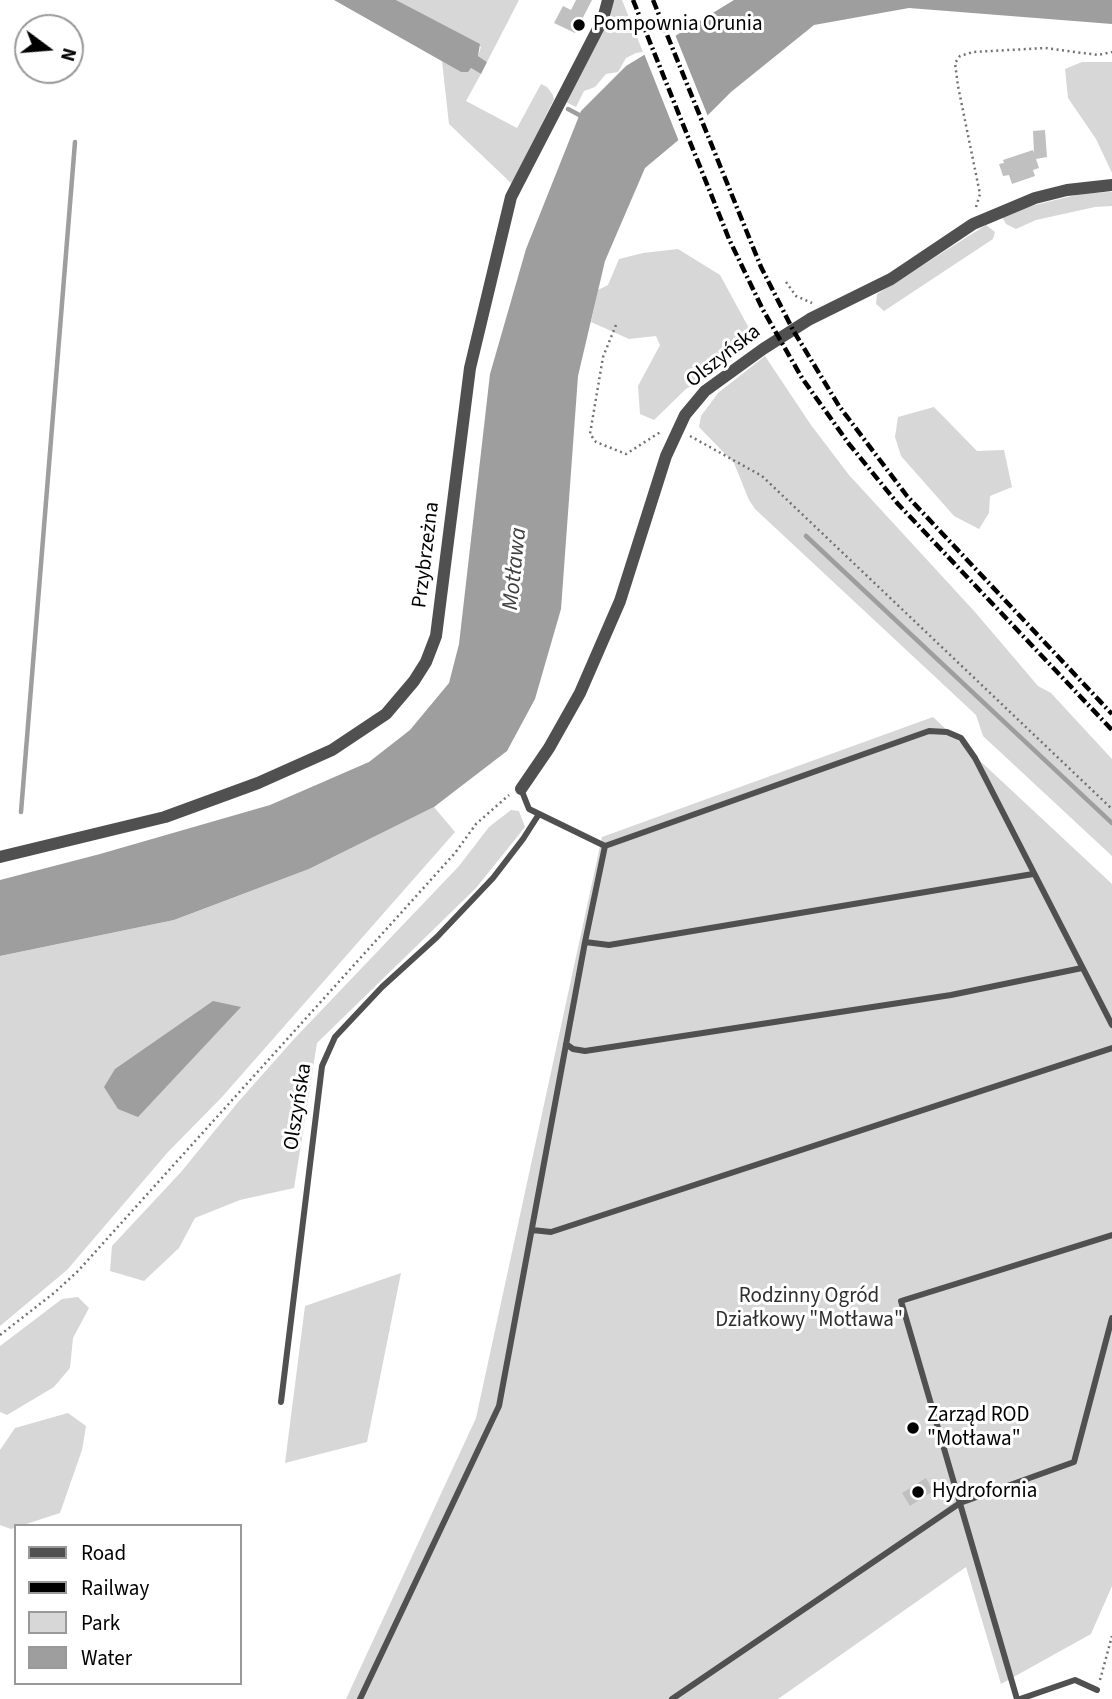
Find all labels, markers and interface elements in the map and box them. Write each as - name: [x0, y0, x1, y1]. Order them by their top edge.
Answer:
- place label: Pompownia Orunia: [593, 12, 763, 38]
- north arrow: [14, 14, 84, 84]
- marker: Pompownia Orunia: [571, 17, 587, 33]
- text: N: [53, 45, 82, 64]
- street label: Olszyńska: [682, 320, 766, 394]
- street label: Przybrzeżna: [408, 501, 446, 609]
- water label: Motława: [498, 526, 534, 612]
- street label: Olszyńska: [280, 1062, 318, 1152]
- park label: Rodzinny Ogród Działkowy "Motława": [715, 1284, 903, 1334]
- place label: Zarząd ROD "Motława": [927, 1403, 1029, 1453]
- marker: Zarząd ROD "Motława": [905, 1420, 921, 1436]
- place label: Hydrofornia: [932, 1479, 1037, 1505]
- marker: Hydrofornia: [910, 1484, 926, 1500]
- legend: [14, 1524, 242, 1685]
- text: Road: [81, 1538, 126, 1568]
- text: Railway: [81, 1573, 149, 1603]
- text: Park: [81, 1608, 120, 1638]
- text: Water: [81, 1643, 132, 1673]

